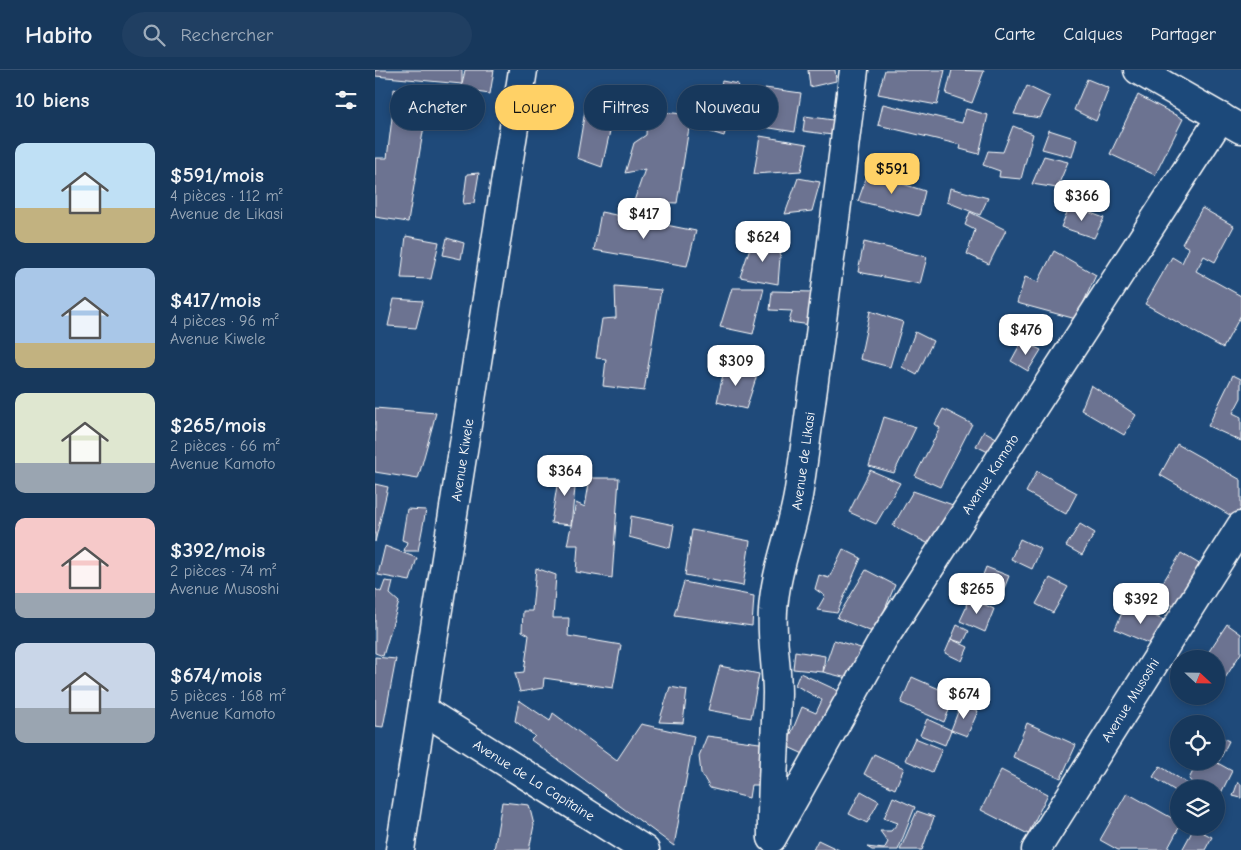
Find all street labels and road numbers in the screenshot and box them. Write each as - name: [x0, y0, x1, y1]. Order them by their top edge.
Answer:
- street label: Avenue de Likasi: [788, 411, 819, 511]
- street label: Avenue Kiwele: [448, 417, 477, 503]
- street label: Avenue Kamoto: [958, 431, 1023, 518]
- street label: Avenue Musoshi: [1098, 655, 1163, 745]
- street label: Avenue de La Capitaine: [470, 736, 598, 825]

